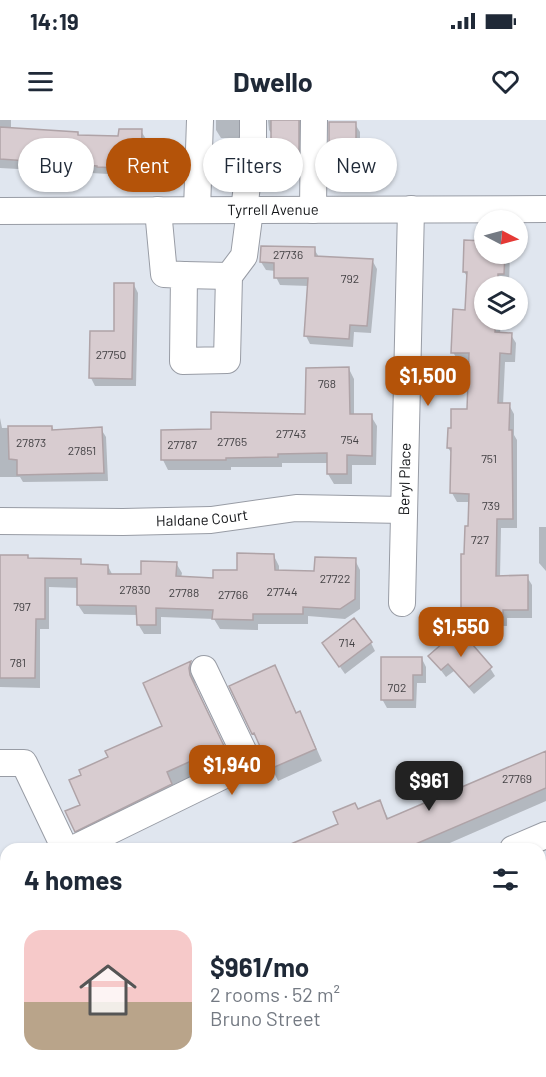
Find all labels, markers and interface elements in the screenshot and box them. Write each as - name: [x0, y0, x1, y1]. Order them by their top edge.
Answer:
- text: 14:19: [30, 8, 79, 34]
- icon: menu: [24, 65, 57, 98]
- text: Dwello: [233, 65, 313, 97]
- icon: heart: [489, 65, 522, 98]
- chip: Buy: [18, 138, 94, 192]
- chip: Rent: [106, 138, 191, 192]
- chip: Filters: [203, 138, 303, 192]
- chip: New: [315, 138, 397, 192]
- street label: Tyrrell Avenue: [227, 200, 319, 218]
- north arrow: [474, 210, 528, 264]
- map controls: [474, 210, 528, 330]
- house number: 27736: [273, 247, 303, 261]
- house number: 792: [341, 271, 359, 285]
- button: layers: [474, 276, 528, 330]
- house number: 27750: [96, 347, 126, 361]
- pin: $1,500: [379, 356, 477, 407]
- text: $1,500: [399, 363, 457, 387]
- house number: 768: [318, 376, 336, 390]
- house number: 27743: [276, 426, 306, 440]
- house number: 754: [341, 432, 359, 446]
- house number: 27765: [217, 434, 247, 448]
- house number: 27873: [16, 435, 46, 449]
- house number: 27787: [167, 437, 197, 451]
- house number: 27851: [68, 443, 96, 457]
- street label: Beryl Place: [394, 443, 414, 515]
- house number: 751: [481, 451, 497, 465]
- house number: 739: [482, 498, 500, 512]
- street label: Haldane Court: [156, 505, 249, 529]
- house number: 727: [471, 532, 489, 546]
- house number: 27722: [320, 571, 350, 585]
- house number: 27830: [119, 582, 151, 596]
- house number: 27744: [266, 584, 298, 598]
- house number: 27788: [169, 585, 199, 599]
- house number: 27766: [218, 587, 248, 601]
- house number: 797: [13, 599, 31, 613]
- pin: $1,550: [412, 607, 510, 658]
- text: $1,550: [433, 614, 489, 638]
- house number: 714: [339, 635, 355, 649]
- house number: 781: [10, 655, 26, 669]
- house number: 702: [388, 680, 406, 694]
- pin: $1,940: [183, 745, 281, 796]
- text: $1,940: [203, 752, 261, 776]
- pin: $961: [393, 761, 465, 812]
- text: $961: [409, 768, 449, 792]
- house number: 27769: [502, 771, 532, 785]
- icon: filters: [489, 863, 522, 896]
- text: 4 homes: [24, 864, 122, 895]
- text: $961/mo: [210, 951, 309, 982]
- icon: home: [72, 954, 144, 1026]
- text: 2 rooms · 52 m²: [210, 982, 340, 1006]
- text: Bruno Street: [210, 1006, 321, 1030]

